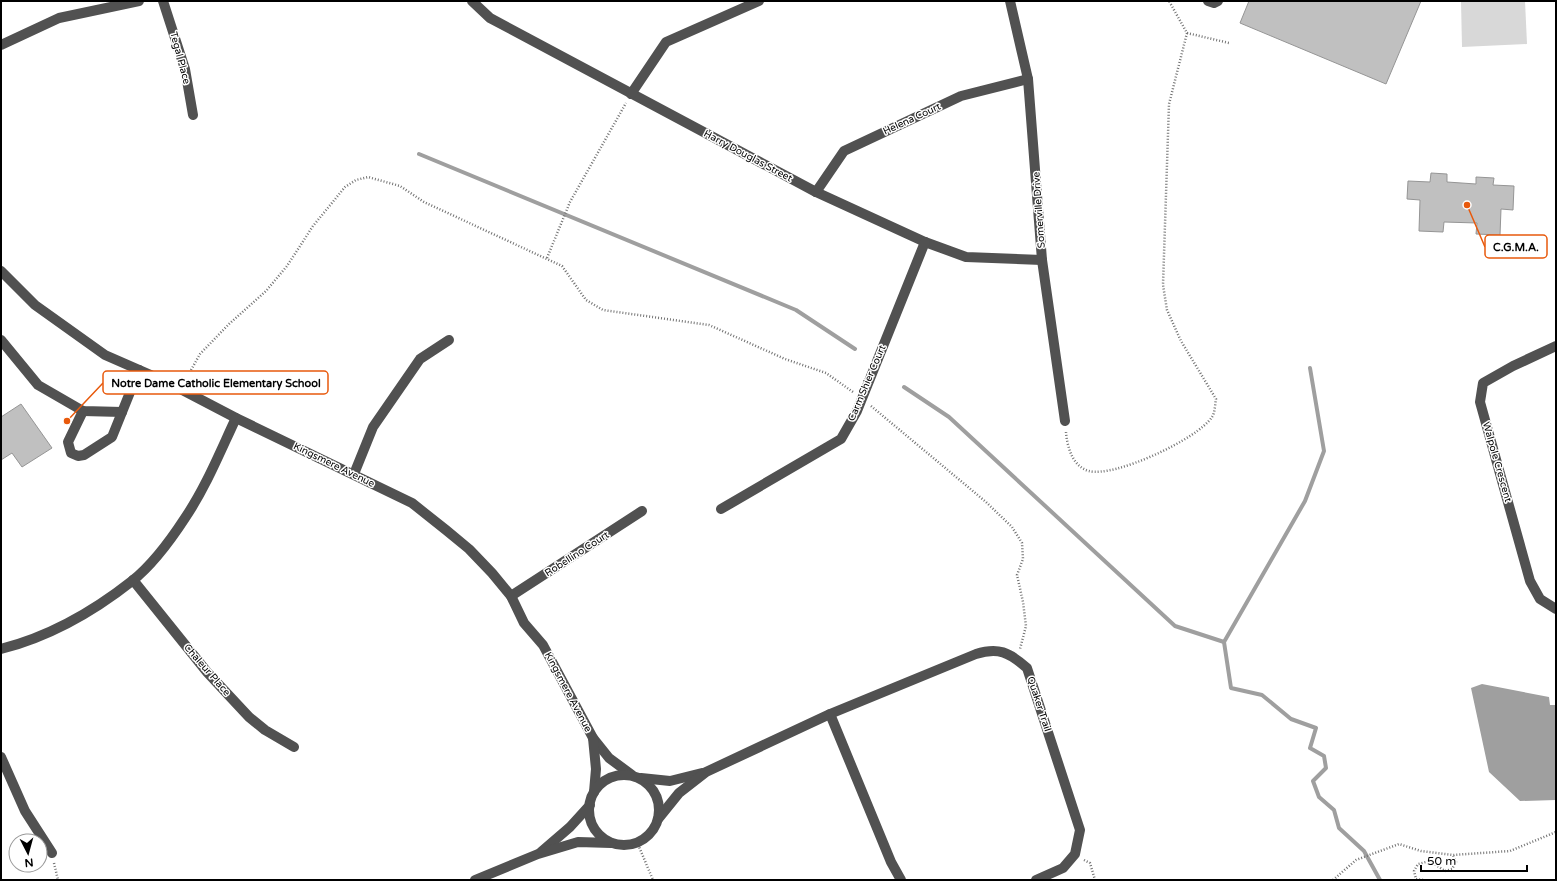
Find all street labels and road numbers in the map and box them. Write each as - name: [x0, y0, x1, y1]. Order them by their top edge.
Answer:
- street label: Tegal Place: [167, 30, 193, 86]
- street label: Helena Court: [881, 100, 943, 138]
- street label: Harry Douglas Street: [702, 128, 795, 185]
- street label: Somerville Drive: [1030, 171, 1048, 249]
- street label: Carm Shier Court: [846, 343, 889, 423]
- street label: Walpole Crescent: [1480, 421, 1514, 504]
- street label: Kingsmere Avenue: [291, 440, 377, 490]
- street label: Robellino Court: [543, 529, 611, 579]
- street label: Chaleur Place: [181, 642, 233, 699]
- street label: Kingsmere Avenue: [542, 650, 594, 734]
- street label: Quaker Trail: [1024, 675, 1054, 733]

